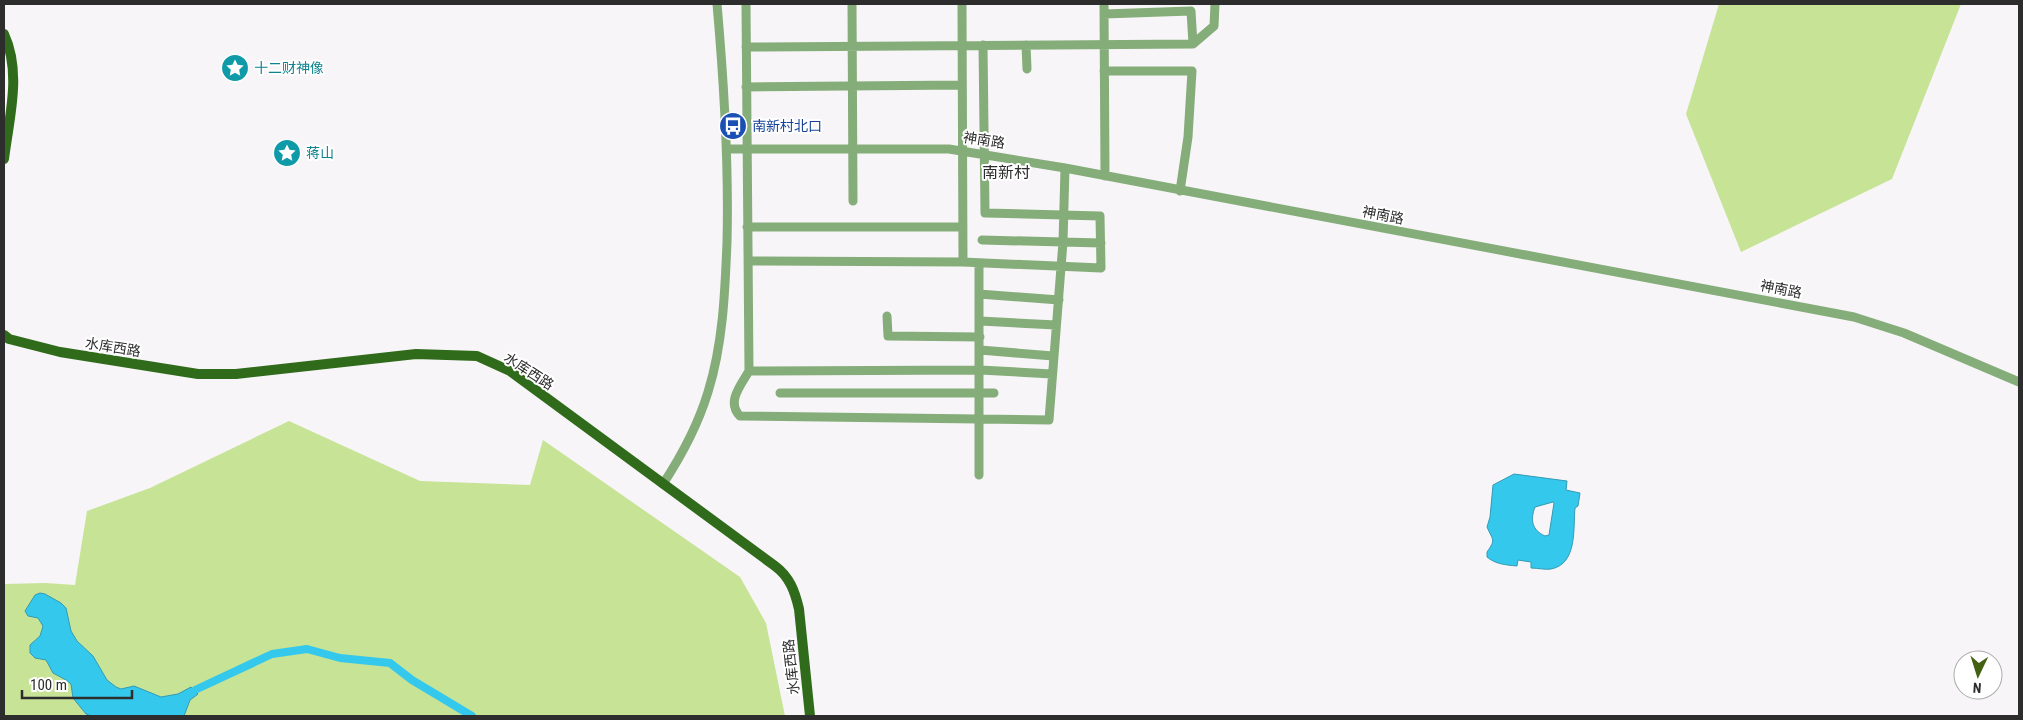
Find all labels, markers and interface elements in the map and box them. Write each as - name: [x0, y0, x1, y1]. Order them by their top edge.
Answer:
- place icon: 十二财神像: [220, 53, 250, 83]
- place label: 十二财神像: [254, 60, 324, 76]
- bus stop icon: 南新村北口: [718, 111, 748, 141]
- place label: 南新村北口: [752, 118, 822, 134]
- street label: 神南路: [962, 129, 1006, 151]
- place icon: 蒋山: [272, 138, 302, 168]
- place label: 蒋山: [306, 145, 334, 161]
- district label: 南新村: [982, 163, 1030, 182]
- street label: 神南路: [1361, 203, 1405, 227]
- street label: 神南路: [1759, 277, 1803, 301]
- street label: 水库西路: [84, 335, 142, 359]
- street label: 水库西路: [501, 349, 557, 393]
- street label: 水库西路: [780, 638, 802, 696]
- north arrow: [1953, 650, 2003, 700]
- scale bar: [22, 668, 132, 700]
- text: 100 m: [30, 676, 67, 694]
- text: N: [1972, 680, 1982, 696]

